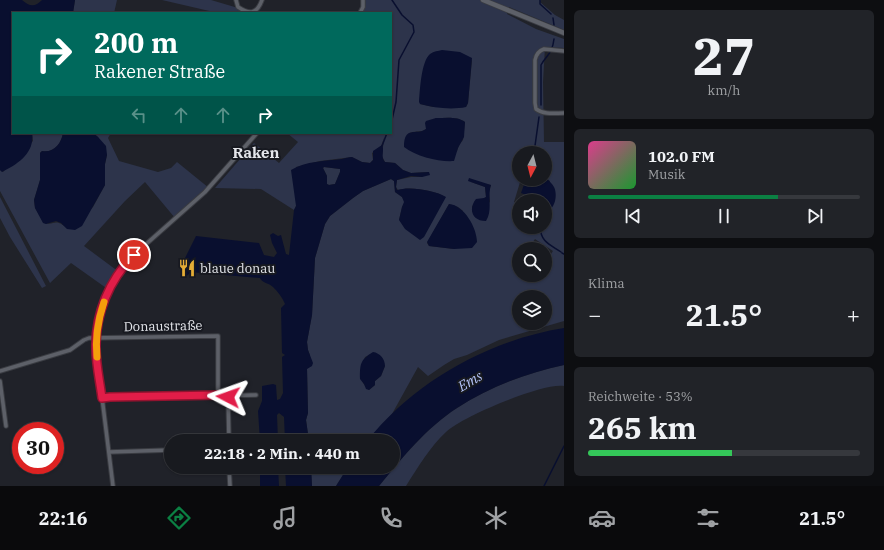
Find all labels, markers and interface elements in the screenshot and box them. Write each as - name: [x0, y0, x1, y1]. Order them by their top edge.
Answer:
- text: 27: [693, 22, 755, 89]
- text: 200 m: [94, 24, 178, 61]
- icon: right: [28, 28, 80, 80]
- text: Rakener Straße: [94, 60, 225, 83]
- text: km/h: [708, 82, 740, 99]
- icon: left: [128, 104, 150, 126]
- icon: ahead: [170, 104, 192, 126]
- icon: ahead: [212, 104, 234, 126]
- icon: right: [254, 104, 276, 126]
- district label: Raken: [232, 143, 280, 162]
- north arrow: [512, 146, 552, 186]
- map controls: [512, 146, 552, 330]
- text: 102.0 FM: [648, 147, 715, 166]
- text: Musik: [648, 166, 685, 183]
- button: sound: [512, 194, 552, 234]
- icon: previous: [622, 205, 644, 227]
- icon: pause: [713, 205, 735, 227]
- icon: next: [804, 205, 826, 227]
- pin: [117, 238, 151, 272]
- button: search: [512, 242, 552, 282]
- icon: arrive: [123, 244, 145, 266]
- restaurant icon: blaue donau: [177, 258, 197, 278]
- place label: blaue donau: [200, 260, 275, 277]
- text: Klima: [588, 275, 625, 292]
- button: layers: [512, 290, 552, 330]
- text: 21.5°: [686, 295, 762, 334]
- text: −: [588, 300, 601, 329]
- text: +: [847, 300, 860, 329]
- street label: Donaustraße: [123, 317, 203, 335]
- water label: Ems: [454, 366, 486, 396]
- position arrow: [207, 376, 249, 418]
- text: Reichweite · 53%: [588, 388, 693, 405]
- text: 265 km: [588, 408, 697, 447]
- speed limit sign: 30: [12, 422, 64, 474]
- text: 22:18 · 2 Min. · 440 m: [204, 444, 360, 463]
- icon: directions: [165, 504, 193, 532]
- icon: music: [271, 504, 299, 532]
- icon: phone: [377, 504, 405, 532]
- icon: climate: [482, 504, 510, 532]
- icon: car: [588, 504, 616, 532]
- icon: filters: [694, 504, 722, 532]
- text: 22:16: [39, 507, 87, 530]
- text: 21.5°: [799, 507, 845, 530]

